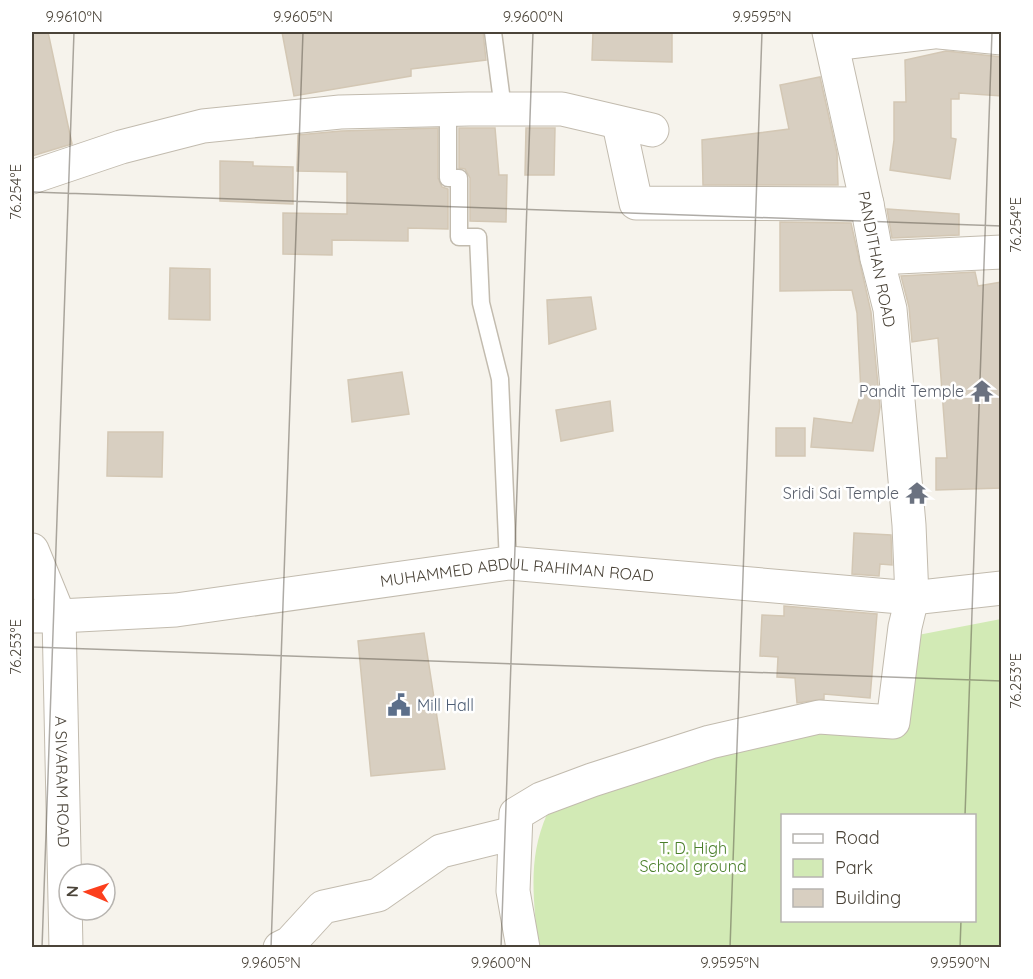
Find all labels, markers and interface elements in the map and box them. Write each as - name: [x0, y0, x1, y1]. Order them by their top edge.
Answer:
- text: 9.9610°N: [45, 7, 103, 26]
- text: 9.9605°N: [273, 7, 333, 26]
- text: 9.9600°N: [503, 7, 563, 26]
- text: 9.9595°N: [732, 7, 792, 26]
- text: 76.254°E: [6, 164, 25, 220]
- street label: PANDITHAN ROAD: [854, 189, 900, 329]
- text: 76.254°E: [1006, 197, 1025, 253]
- temple icon: Pandit Temple: [969, 378, 995, 404]
- place label: Pandit Temple: [859, 381, 964, 401]
- temple icon: Sridi Sai Temple: [904, 480, 930, 506]
- place label: Sridi Sai Temple: [783, 483, 899, 503]
- street label: MUHAMMED ABDUL RAHIMAN ROAD: [379, 553, 655, 591]
- text: 76.253°E: [6, 619, 25, 675]
- text: 76.253°E: [1006, 653, 1025, 709]
- public building icon: Mill Hall: [386, 692, 412, 718]
- place label: Mill Hall: [417, 695, 474, 715]
- street label: A SIVARAM ROAD: [51, 716, 74, 848]
- legend: [781, 814, 976, 922]
- text: Road: [835, 826, 880, 849]
- park label: T. D. High School ground: [639, 838, 747, 876]
- text: Park: [835, 856, 873, 879]
- north arrow: [57, 862, 117, 922]
- text: N: [62, 885, 82, 898]
- text: Building: [835, 886, 901, 909]
- text: 9.9605°N: [241, 953, 301, 972]
- text: 9.9600°N: [471, 953, 531, 972]
- text: 9.9595°N: [700, 953, 760, 972]
- text: 9.9590°N: [930, 953, 990, 972]

